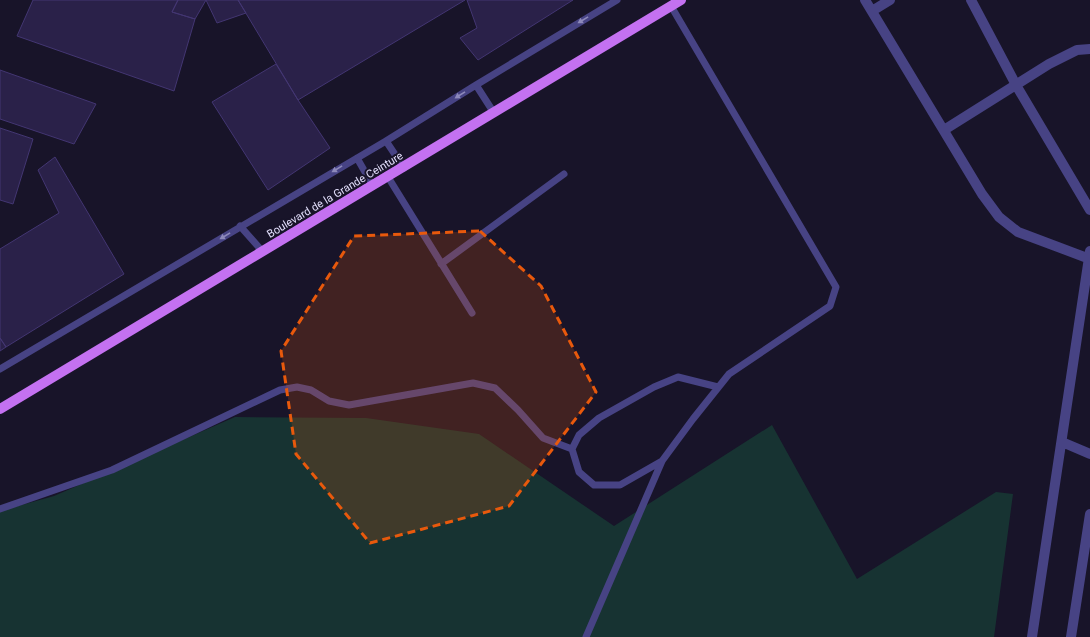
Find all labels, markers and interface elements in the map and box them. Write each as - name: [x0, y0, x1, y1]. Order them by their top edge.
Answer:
- one-way arrow: [578, 16, 588, 24]
- one-way arrow: [454, 91, 466, 98]
- street label: Boulevard de la Grande Ceinture: [265, 149, 405, 241]
- one-way arrow: [331, 166, 343, 173]
- one-way arrow: [219, 232, 231, 239]

